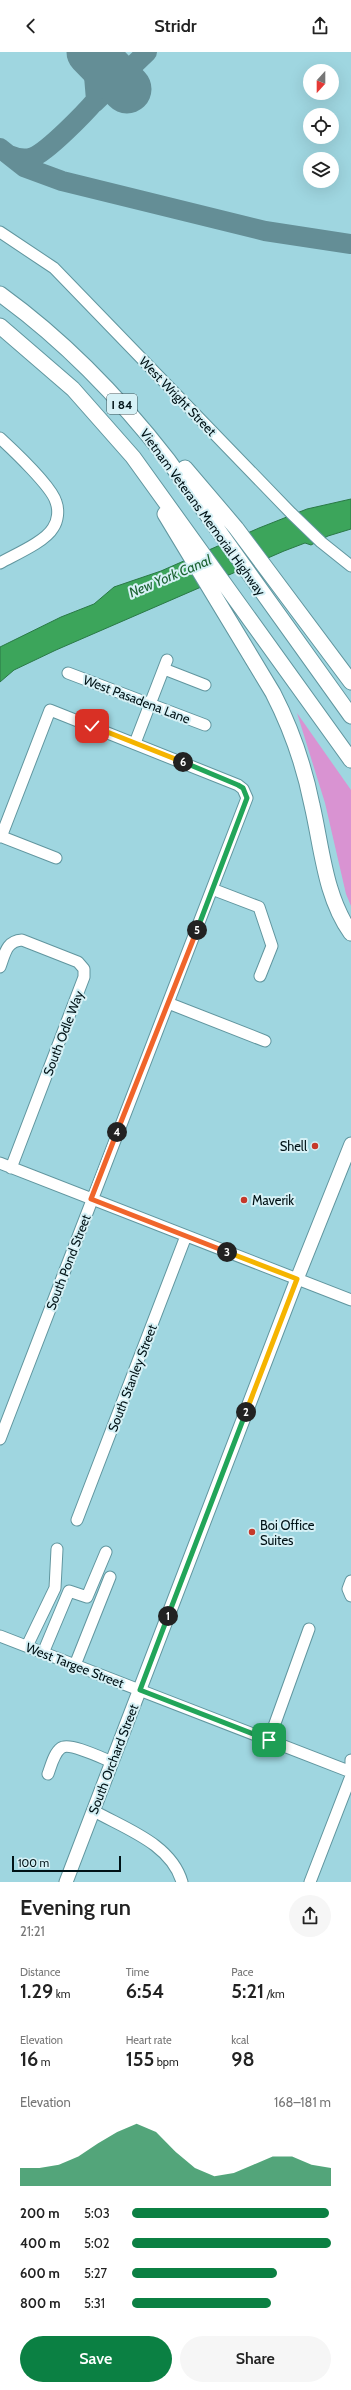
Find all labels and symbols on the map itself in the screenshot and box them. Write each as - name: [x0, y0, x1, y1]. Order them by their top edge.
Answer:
- north arrow: [303, 64, 339, 100]
- street label: West Wright Street: [136, 353, 220, 439]
- road number: I 84: [107, 394, 137, 414]
- street label: Vietnam Veterans Memorial Highway: [137, 425, 269, 599]
- water label: New York Canal: [126, 550, 215, 601]
- street label: West Pasadena Lane: [81, 671, 193, 727]
- pin: [75, 709, 109, 743]
- pin: 6: [173, 752, 193, 772]
- pin: 5: [187, 920, 207, 940]
- street label: South Odle Way: [39, 988, 87, 1078]
- pin: 4: [107, 1122, 127, 1142]
- place label: Shell: [280, 1138, 307, 1154]
- marker: Shell: [310, 1141, 320, 1151]
- place label: Maverik: [252, 1192, 294, 1208]
- marker: Maverik: [239, 1195, 249, 1205]
- street label: South Pond Street: [42, 1211, 94, 1312]
- pin: 3: [217, 1242, 237, 1262]
- street label: South Stanley Street: [104, 1321, 160, 1434]
- pin: 2: [236, 1402, 256, 1422]
- place label: Boi Office Suites: [260, 1517, 315, 1548]
- marker: Boi Office Suites: [247, 1527, 257, 1537]
- pin: 1: [158, 1606, 178, 1626]
- street label: West Targee Street: [24, 1639, 127, 1691]
- street label: South Orchard Street: [85, 1701, 142, 1816]
- pin: [252, 1723, 286, 1757]
- scale bar: [12, 1854, 121, 1873]

